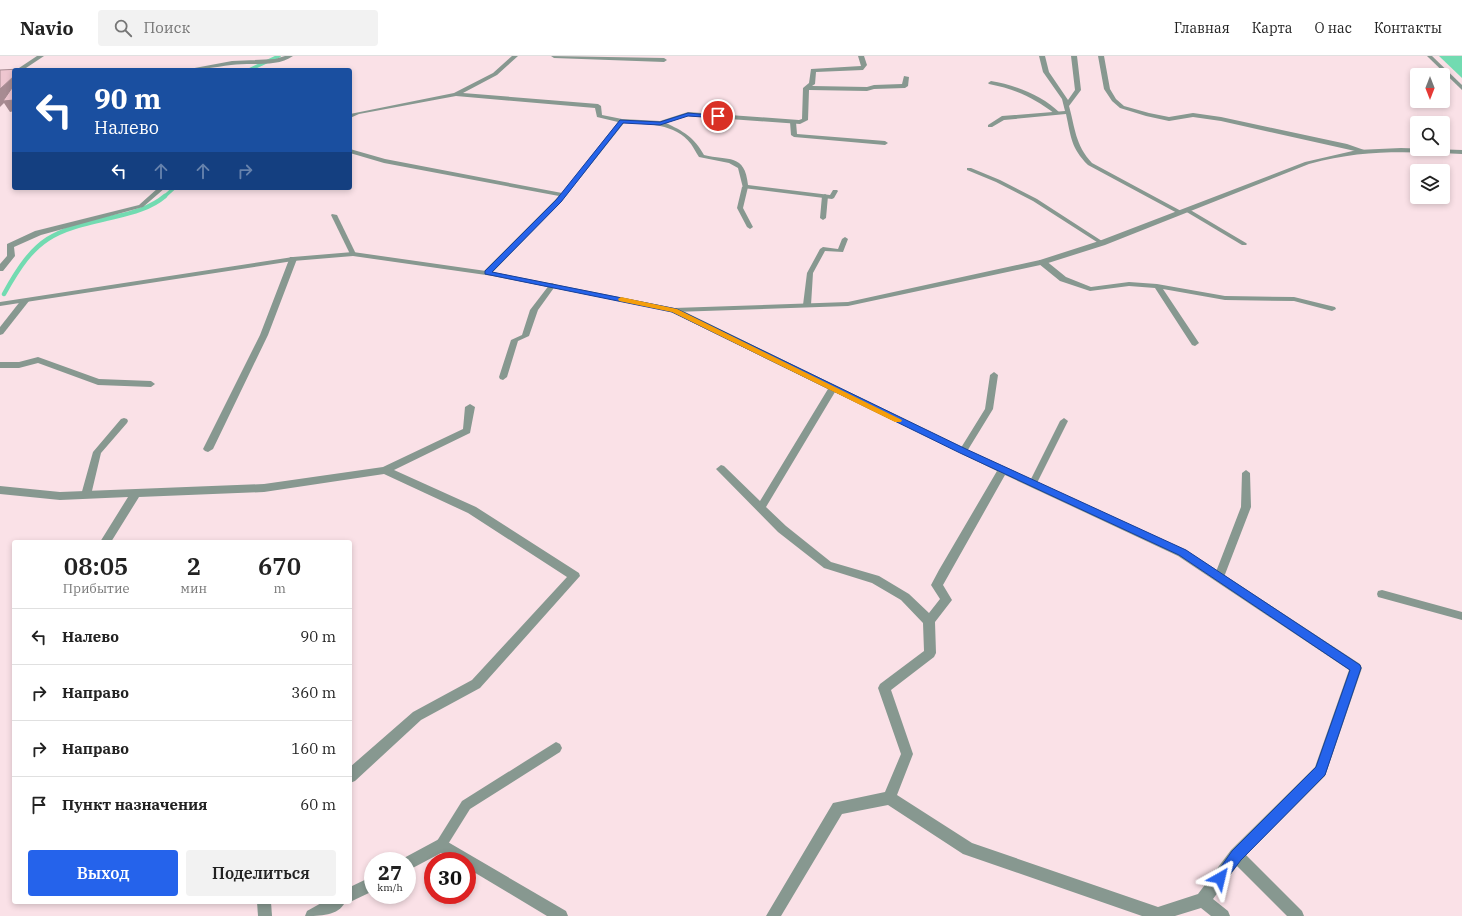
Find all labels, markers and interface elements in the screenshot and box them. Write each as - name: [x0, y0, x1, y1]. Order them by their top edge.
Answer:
- search box: [98, 10, 378, 46]
- text: Navio: [20, 16, 74, 40]
- icon: search: [112, 17, 134, 39]
- text: Поиск: [144, 18, 190, 37]
- text: Главная: [1174, 19, 1230, 37]
- text: Карта: [1252, 19, 1293, 37]
- text: О нас: [1315, 19, 1352, 37]
- text: Контакты: [1374, 19, 1442, 37]
- north arrow: [1410, 68, 1450, 108]
- map controls: [1410, 68, 1450, 204]
- text: 90 m: [94, 80, 161, 117]
- icon: left: [28, 84, 80, 136]
- pin: [701, 99, 735, 133]
- icon: arrive: [707, 105, 729, 127]
- text: Налево: [94, 116, 159, 139]
- button: search: [1410, 116, 1450, 156]
- icon: left: [108, 160, 130, 182]
- icon: ahead: [150, 160, 172, 182]
- icon: ahead: [192, 160, 214, 182]
- icon: right: [234, 160, 256, 182]
- button: layers: [1410, 164, 1450, 204]
- text: 08:05: [64, 550, 129, 582]
- text: 2: [187, 550, 201, 582]
- text: 670: [258, 550, 301, 582]
- text: Прибытие: [63, 580, 129, 597]
- text: мин: [180, 580, 207, 597]
- text: m: [273, 580, 286, 597]
- icon: left: [28, 626, 50, 648]
- text: Налево: [62, 627, 119, 646]
- text: 90 m: [300, 627, 336, 646]
- icon: right: [28, 682, 50, 704]
- text: Направо: [62, 683, 129, 702]
- text: 360 m: [291, 683, 336, 702]
- icon: right: [28, 738, 50, 760]
- text: Направо: [62, 739, 129, 758]
- text: 160 m: [291, 739, 336, 758]
- icon: arrive: [28, 794, 50, 816]
- text: Пункт назначения: [62, 795, 208, 814]
- text: 60 m: [300, 795, 336, 814]
- button: Выход: [28, 850, 178, 896]
- button: Поделиться: [186, 850, 336, 896]
- speed limit sign: 30: [424, 852, 476, 904]
- position arrow: [1199, 857, 1241, 899]
- text: 27: [378, 859, 402, 886]
- text: km/h: [377, 881, 403, 894]

